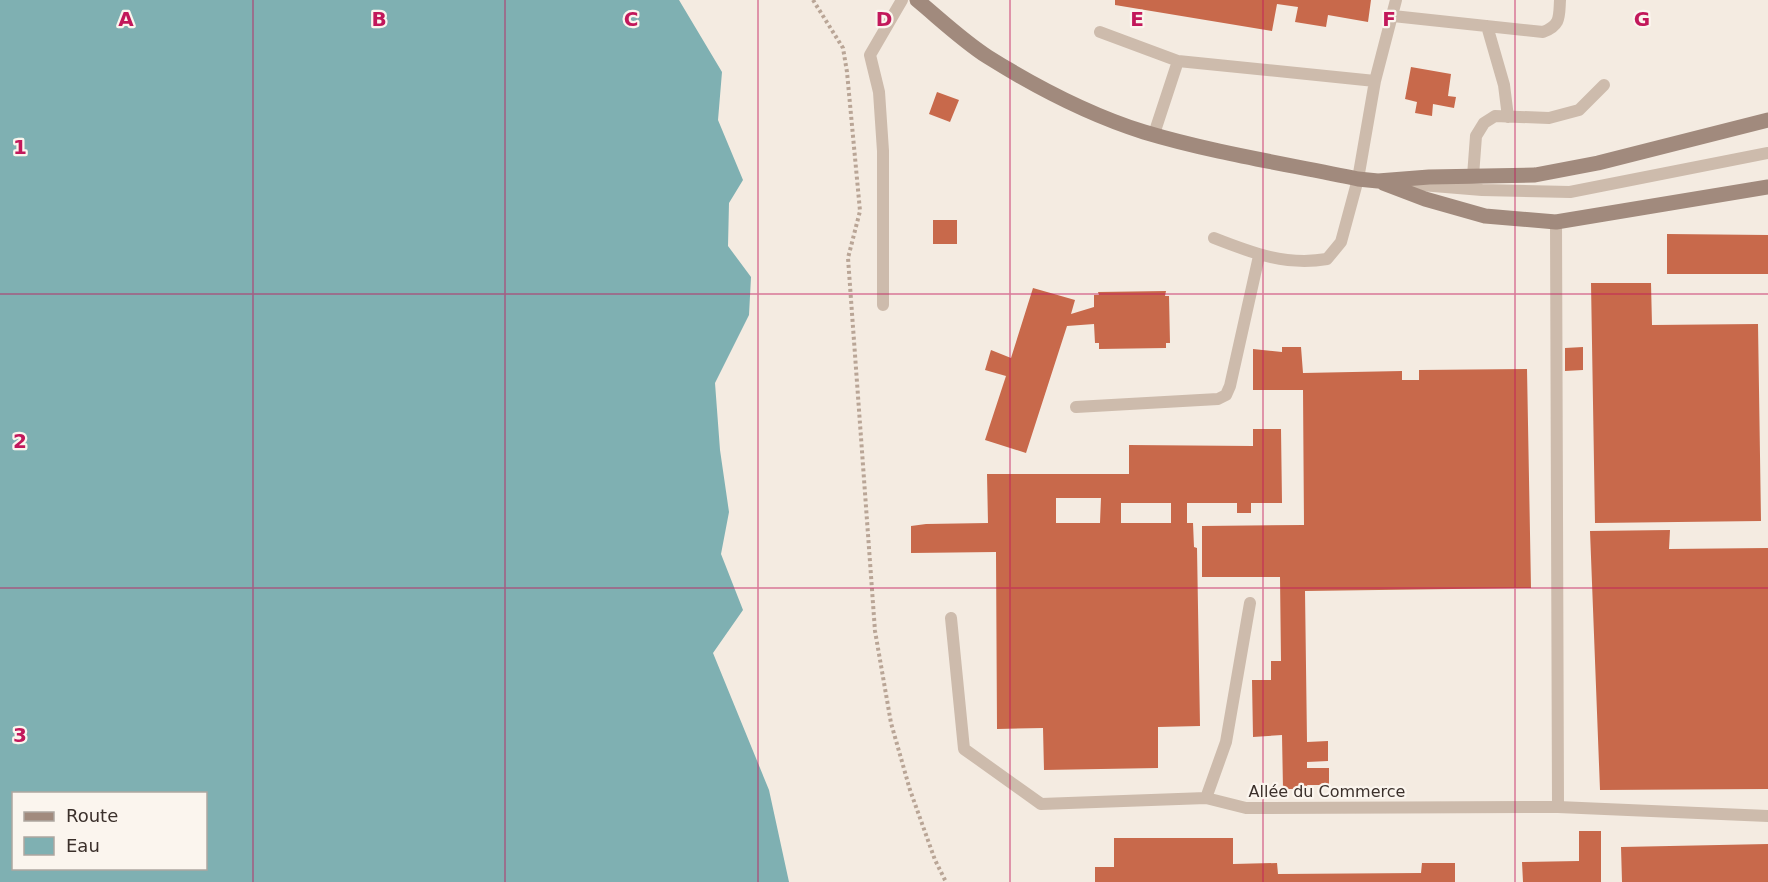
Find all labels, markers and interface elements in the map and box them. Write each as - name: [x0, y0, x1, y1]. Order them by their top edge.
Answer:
- text: A: [118, 7, 134, 31]
- text: B: [371, 7, 387, 31]
- text: C: [624, 7, 638, 31]
- text: D: [876, 7, 892, 31]
- text: E: [1130, 7, 1144, 31]
- text: F: [1382, 7, 1396, 31]
- text: G: [1634, 7, 1650, 31]
- text: 1: [13, 135, 27, 159]
- text: 2: [13, 429, 27, 453]
- text: 3: [13, 723, 27, 747]
- street label: Allée du Commerce: [1249, 782, 1405, 801]
- legend: [12, 792, 207, 870]
- text: Route: [66, 805, 118, 826]
- text: Eau: [66, 835, 100, 856]

